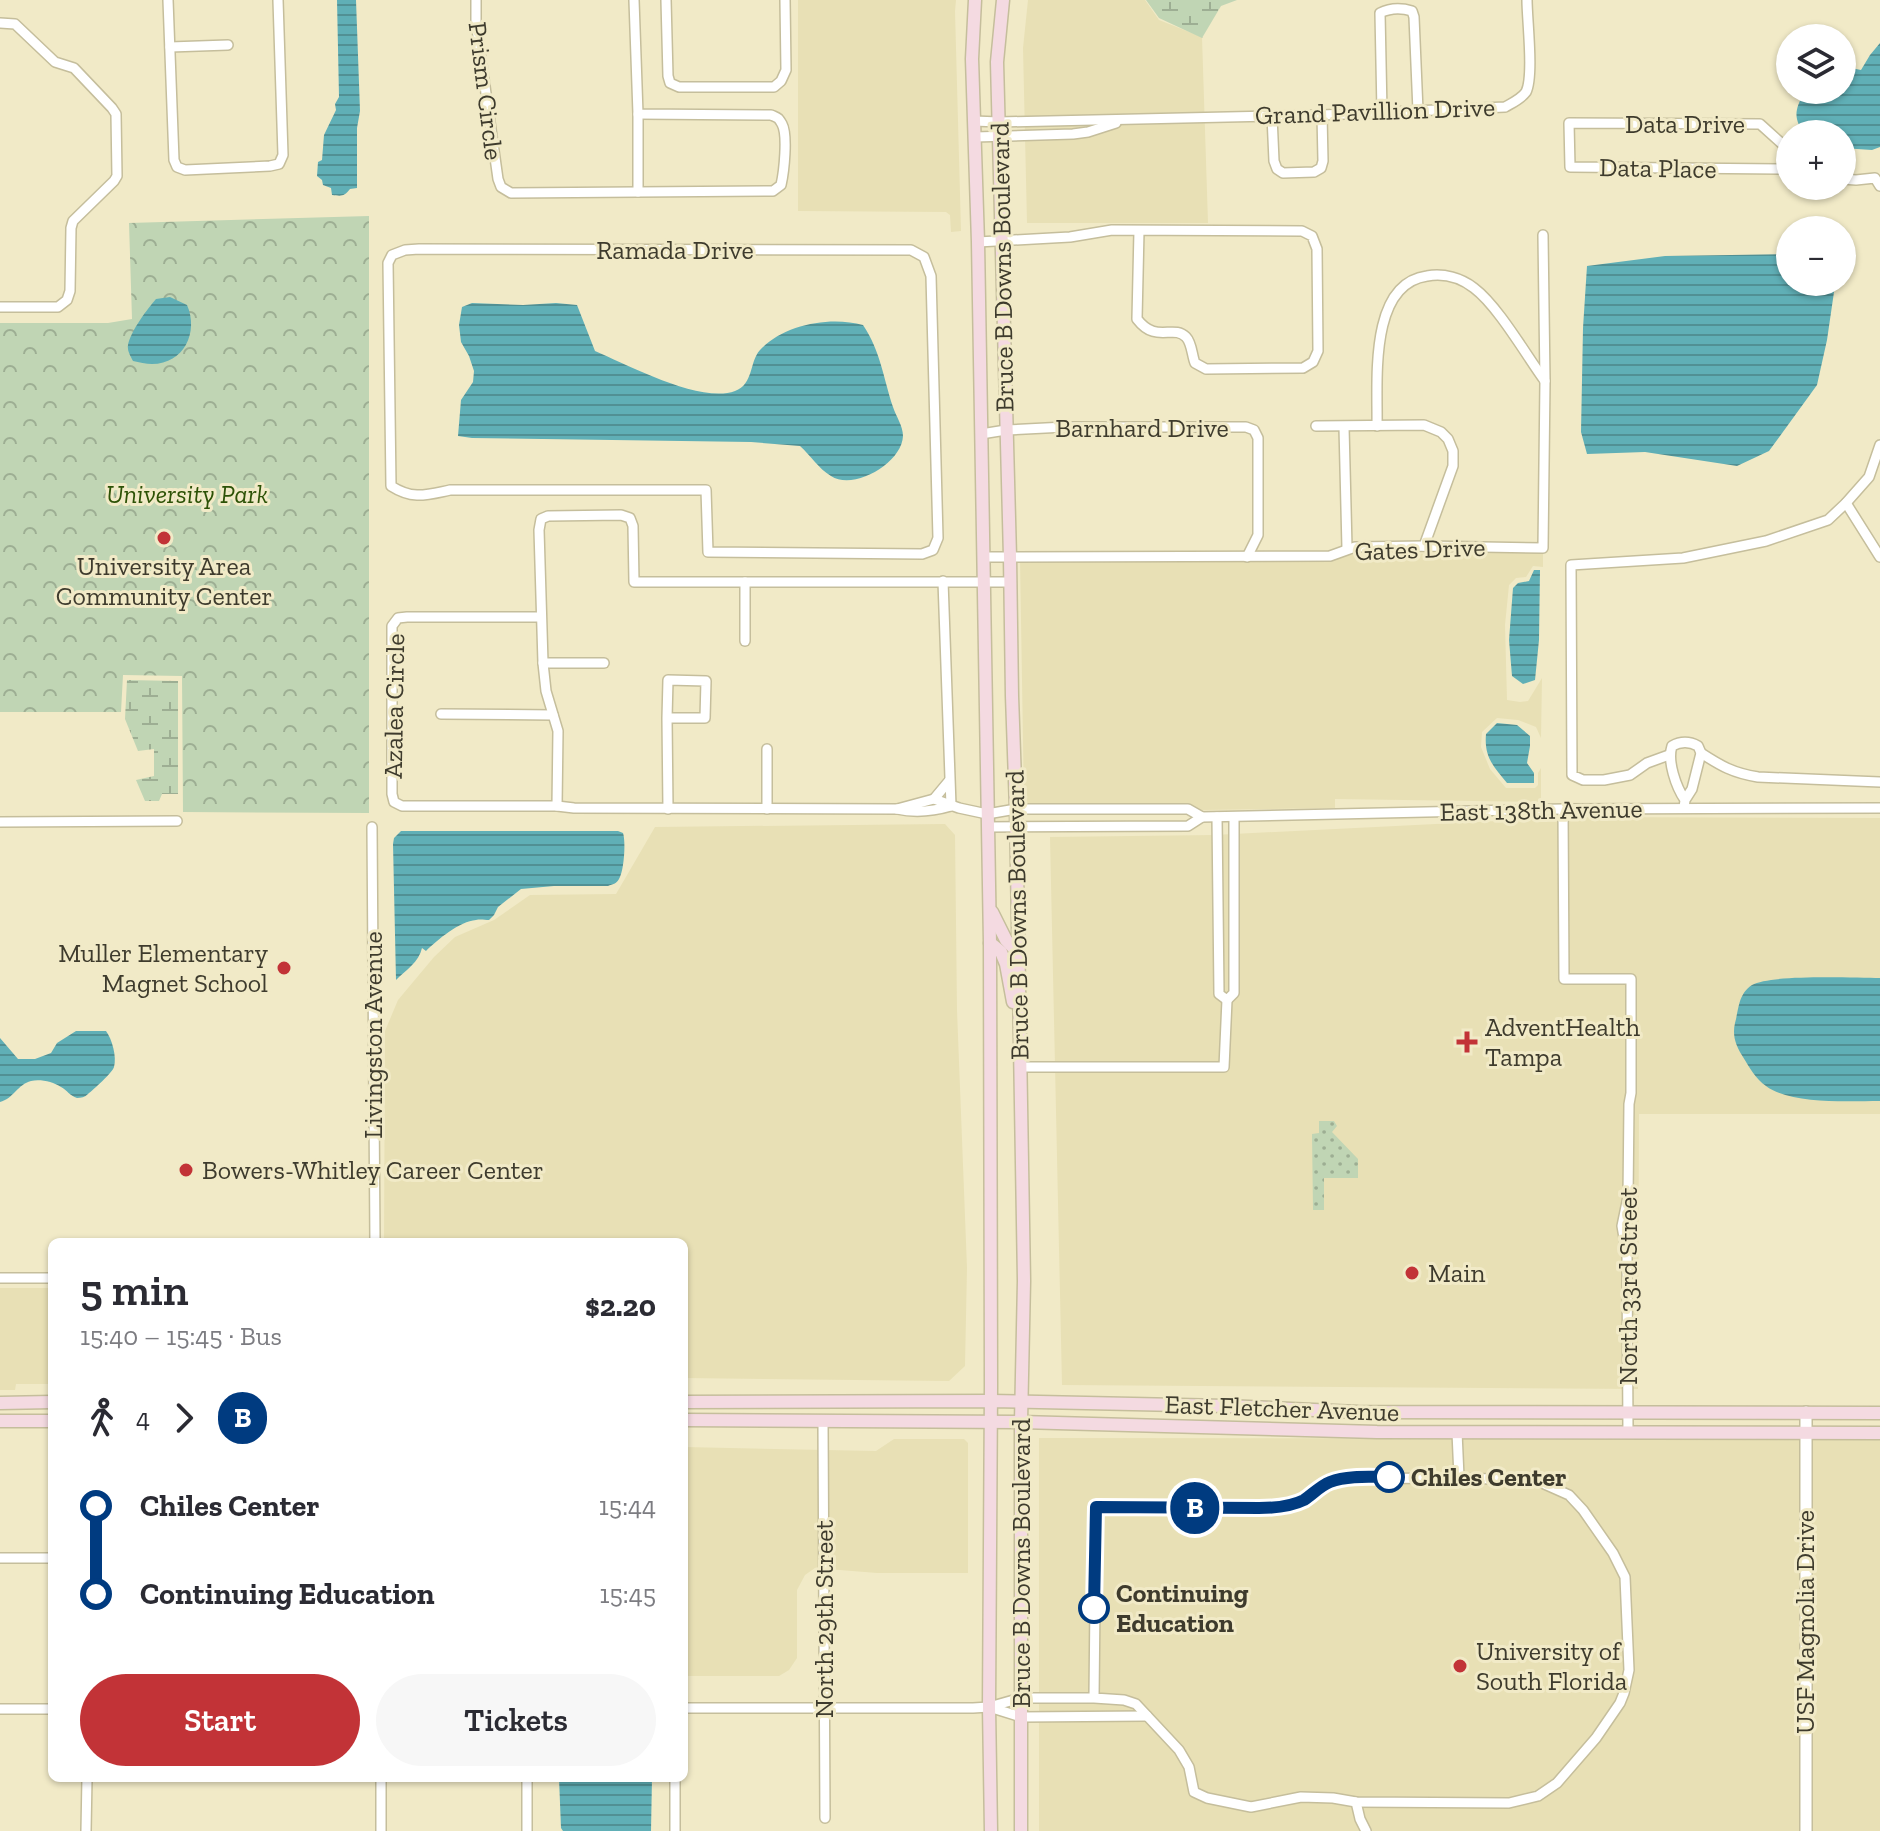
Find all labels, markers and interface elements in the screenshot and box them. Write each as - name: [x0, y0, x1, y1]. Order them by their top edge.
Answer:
- street label: Prism Circle: [462, 20, 510, 162]
- map controls: [1776, 24, 1856, 296]
- button: layers: [1776, 24, 1856, 104]
- street label: Grand Pavillion Drive: [1254, 91, 1496, 131]
- street label: Data Drive: [1625, 108, 1745, 140]
- button: +: [1776, 120, 1856, 200]
- street label: Bruce B Downs Boulevard: [983, 122, 1021, 412]
- street label: Data Place: [1599, 151, 1717, 185]
- button: −: [1776, 216, 1856, 296]
- street label: Ramada Drive: [596, 234, 754, 266]
- street label: Barnhard Drive: [1055, 412, 1229, 444]
- park label: University Park: [106, 478, 268, 510]
- marker: University Area Community Center: [155, 529, 173, 547]
- street label: Gates Drive: [1354, 531, 1486, 567]
- place label: University Area Community Center: [56, 550, 272, 612]
- street label: Azalea Circle: [377, 633, 411, 779]
- street label: Bruce B Downs Boulevard: [998, 770, 1036, 1060]
- street label: East 138th Avenue: [1439, 792, 1643, 828]
- street label: Livingston Avenue: [357, 931, 389, 1139]
- place label: Muller Elementary Magnet School: [58, 937, 269, 999]
- marker: Muller Elementary Magnet School: [275, 959, 293, 977]
- place label: AdventHealth Tampa: [1485, 1011, 1640, 1073]
- marker: AdventHealth Tampa: [1456, 1031, 1478, 1053]
- place label: Bowers-Whitley Career Center: [202, 1154, 544, 1186]
- marker: Bowers-Whitley Career Center: [177, 1161, 195, 1179]
- street label: North 33rd Street: [1612, 1187, 1644, 1385]
- place label: Main: [1428, 1257, 1486, 1289]
- text: 5 min: [80, 1263, 189, 1316]
- marker: Main: [1403, 1264, 1421, 1282]
- text: $2.20: [585, 1288, 656, 1324]
- text: 15:40 – 15:45 · Bus: [80, 1320, 282, 1352]
- street label: East Fletcher Avenue: [1164, 1388, 1400, 1428]
- icon: walk: [80, 1396, 124, 1440]
- icon: forward: [162, 1396, 206, 1440]
- text: B: [234, 1401, 251, 1434]
- text: 4: [136, 1402, 150, 1434]
- street label: Bruce B Downs Boulevard: [1005, 1418, 1037, 1708]
- place label: Chiles Center: [1411, 1461, 1566, 1493]
- marker: Chiles Center: [1374, 1462, 1404, 1492]
- line badge: B: [1169, 1482, 1221, 1534]
- text: Chiles Center: [140, 1488, 319, 1524]
- text: 15:44: [599, 1490, 656, 1522]
- text: B: [1186, 1491, 1204, 1524]
- street label: USF Magnolia Drive: [1789, 1510, 1821, 1734]
- street label: North 29th Street: [808, 1520, 840, 1718]
- text: Continuing Education: [140, 1576, 435, 1612]
- place label: Continuing Education: [1116, 1577, 1249, 1639]
- text: 15:45: [600, 1578, 656, 1610]
- marker: Continuing Education: [1079, 1593, 1109, 1623]
- place label: University of South Florida: [1476, 1635, 1628, 1697]
- marker: University of South Florida: [1451, 1657, 1469, 1675]
- button: Start: [80, 1674, 360, 1766]
- button: Tickets: [376, 1674, 656, 1766]

